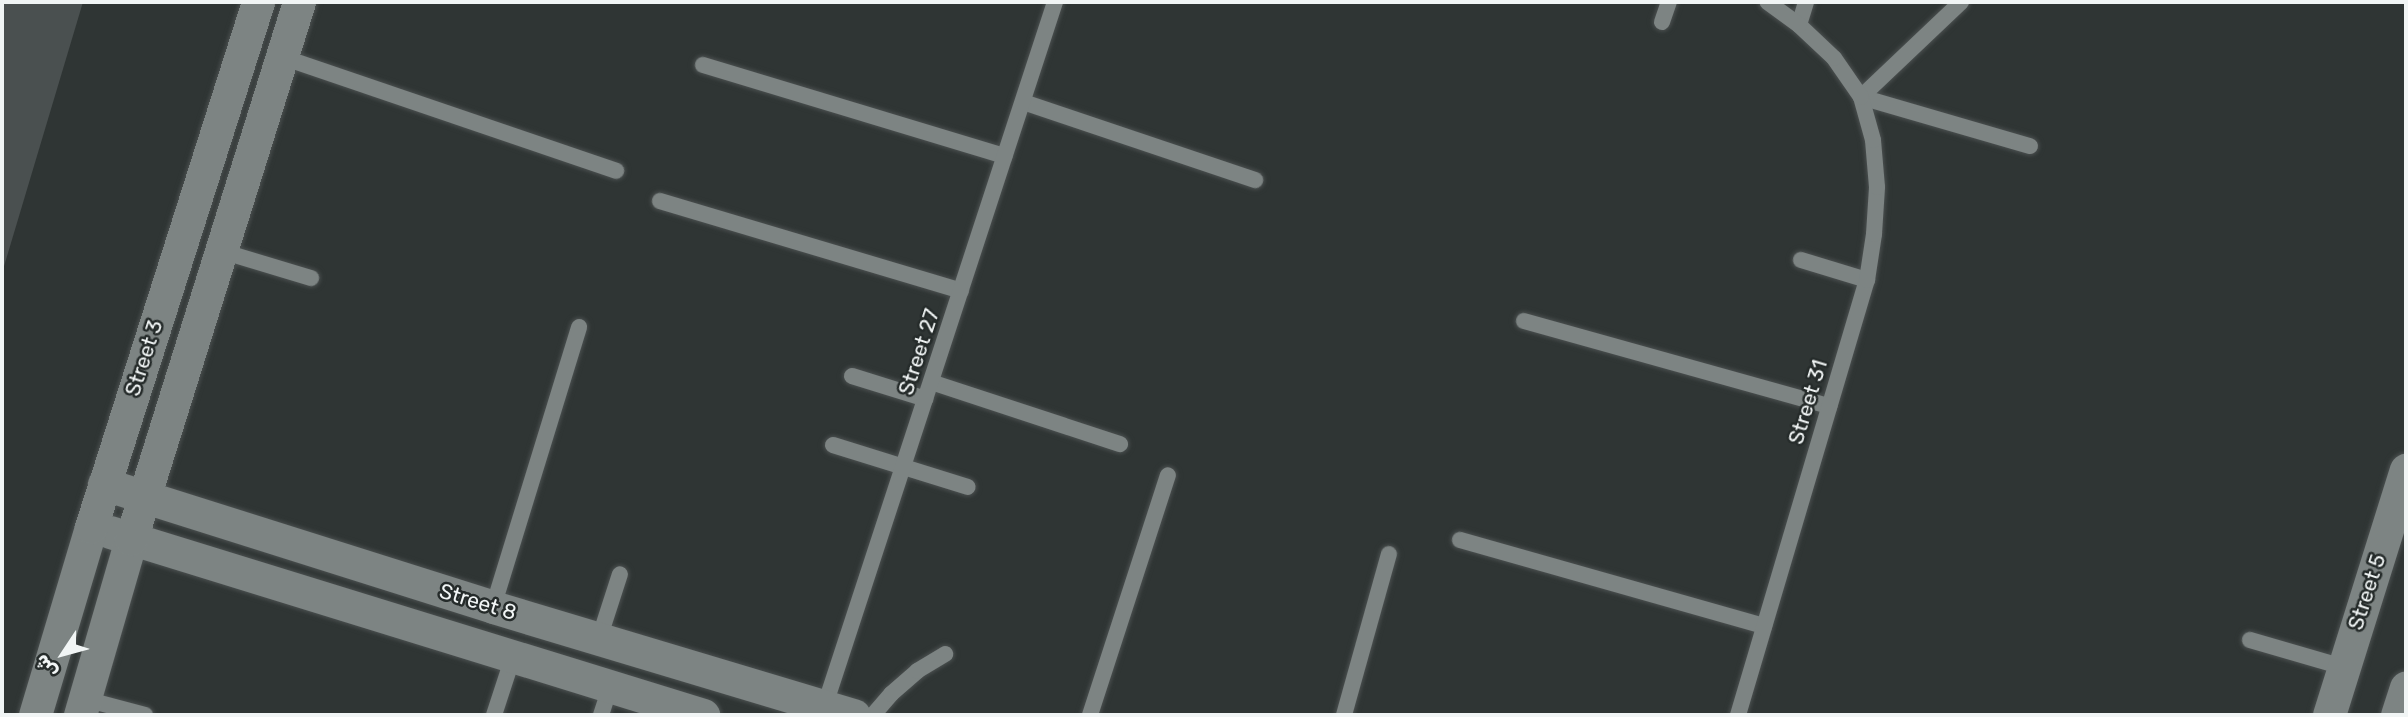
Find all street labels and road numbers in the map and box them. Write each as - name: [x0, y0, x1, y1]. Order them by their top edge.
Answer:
- street label: Street 27: [893, 306, 945, 398]
- street label: Street 3: [120, 317, 168, 399]
- street label: Street 31: [1783, 357, 1833, 447]
- street label: Street 5: [2343, 551, 2391, 633]
- street label: Street 8: [436, 578, 520, 626]

